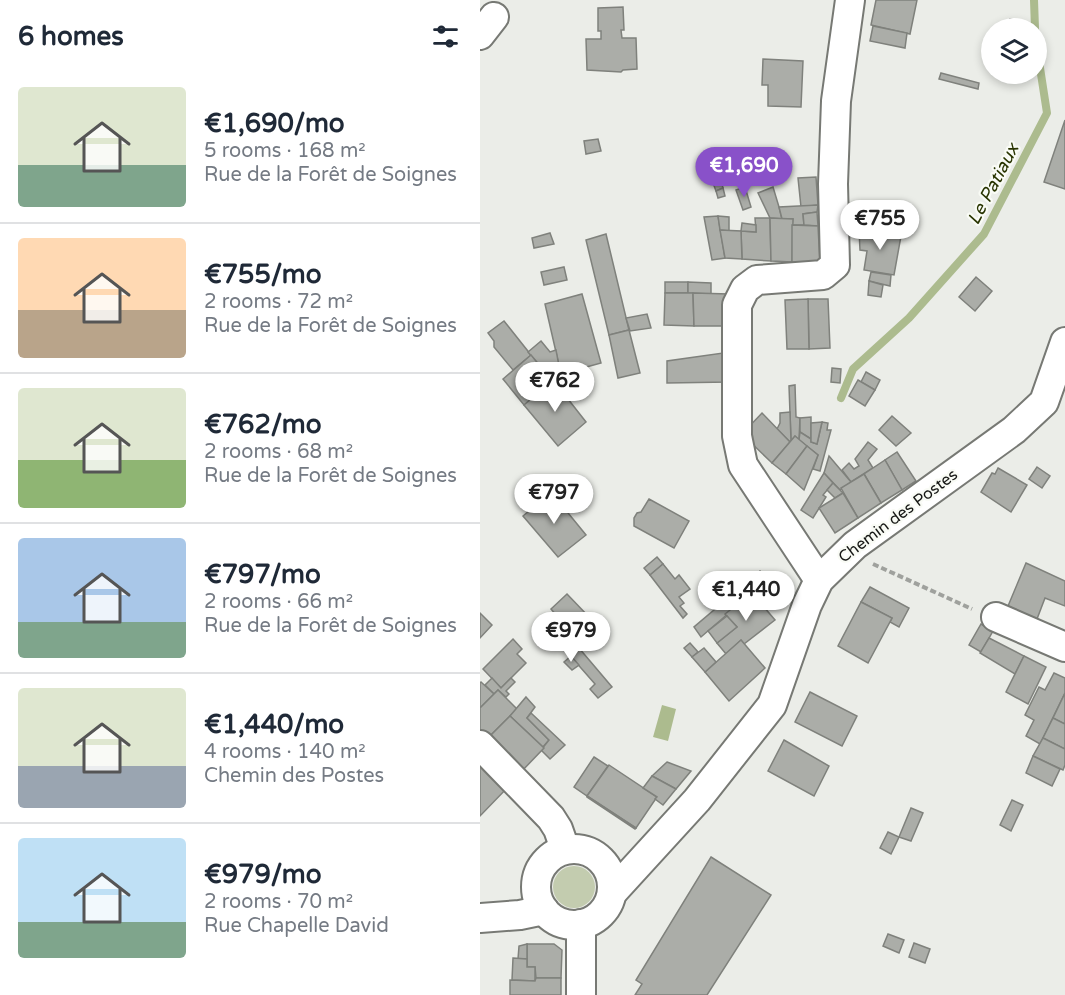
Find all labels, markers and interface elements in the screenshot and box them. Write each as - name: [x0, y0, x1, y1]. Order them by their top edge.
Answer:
- map controls: [981, 18, 1047, 84]
- button: layers: [981, 18, 1047, 84]
- icon: filters: [429, 20, 462, 53]
- text: 6 homes: [18, 21, 124, 52]
- text: €1,690/mo: [204, 108, 345, 139]
- icon: home: [66, 111, 138, 183]
- water label: Le Patiaux: [962, 138, 1025, 228]
- text: 5 rooms · 168 m²: [204, 139, 366, 163]
- pin: €1,690: [695, 147, 793, 198]
- text: €1,690: [709, 154, 779, 178]
- text: Rue de la Forêt de Soignes: [204, 163, 457, 187]
- pin: €755: [844, 200, 916, 251]
- text: €755: [854, 207, 906, 231]
- text: €755/mo: [204, 259, 322, 290]
- icon: home: [66, 262, 138, 334]
- text: 2 rooms · 72 m²: [204, 290, 353, 314]
- text: Rue de la Forêt de Soignes: [204, 314, 457, 338]
- pin: €762: [519, 362, 591, 413]
- text: €762: [529, 369, 581, 393]
- text: €762/mo: [204, 409, 322, 440]
- icon: home: [66, 412, 138, 484]
- text: 2 rooms · 68 m²: [204, 440, 353, 464]
- text: Rue de la Forêt de Soignes: [204, 464, 457, 488]
- street label: Chemin des Postes: [834, 465, 962, 567]
- pin: €797: [518, 474, 590, 525]
- text: €797: [528, 481, 580, 505]
- text: €797/mo: [204, 559, 321, 590]
- icon: home: [66, 562, 138, 634]
- pin: €1,440: [697, 571, 795, 622]
- text: €1,440: [712, 578, 780, 602]
- text: 2 rooms · 66 m²: [204, 590, 353, 614]
- pin: €979: [535, 612, 607, 663]
- text: Rue de la Forêt de Soignes: [204, 614, 457, 638]
- text: €979: [545, 619, 597, 643]
- text: €1,440/mo: [204, 709, 344, 740]
- icon: home: [66, 712, 138, 784]
- text: 4 rooms · 140 m²: [204, 740, 366, 764]
- text: Chemin des Postes: [204, 764, 384, 788]
- text: €979/mo: [204, 859, 322, 890]
- icon: home: [66, 862, 138, 934]
- text: 2 rooms · 70 m²: [204, 890, 353, 914]
- text: Rue Chapelle David: [204, 914, 389, 938]

